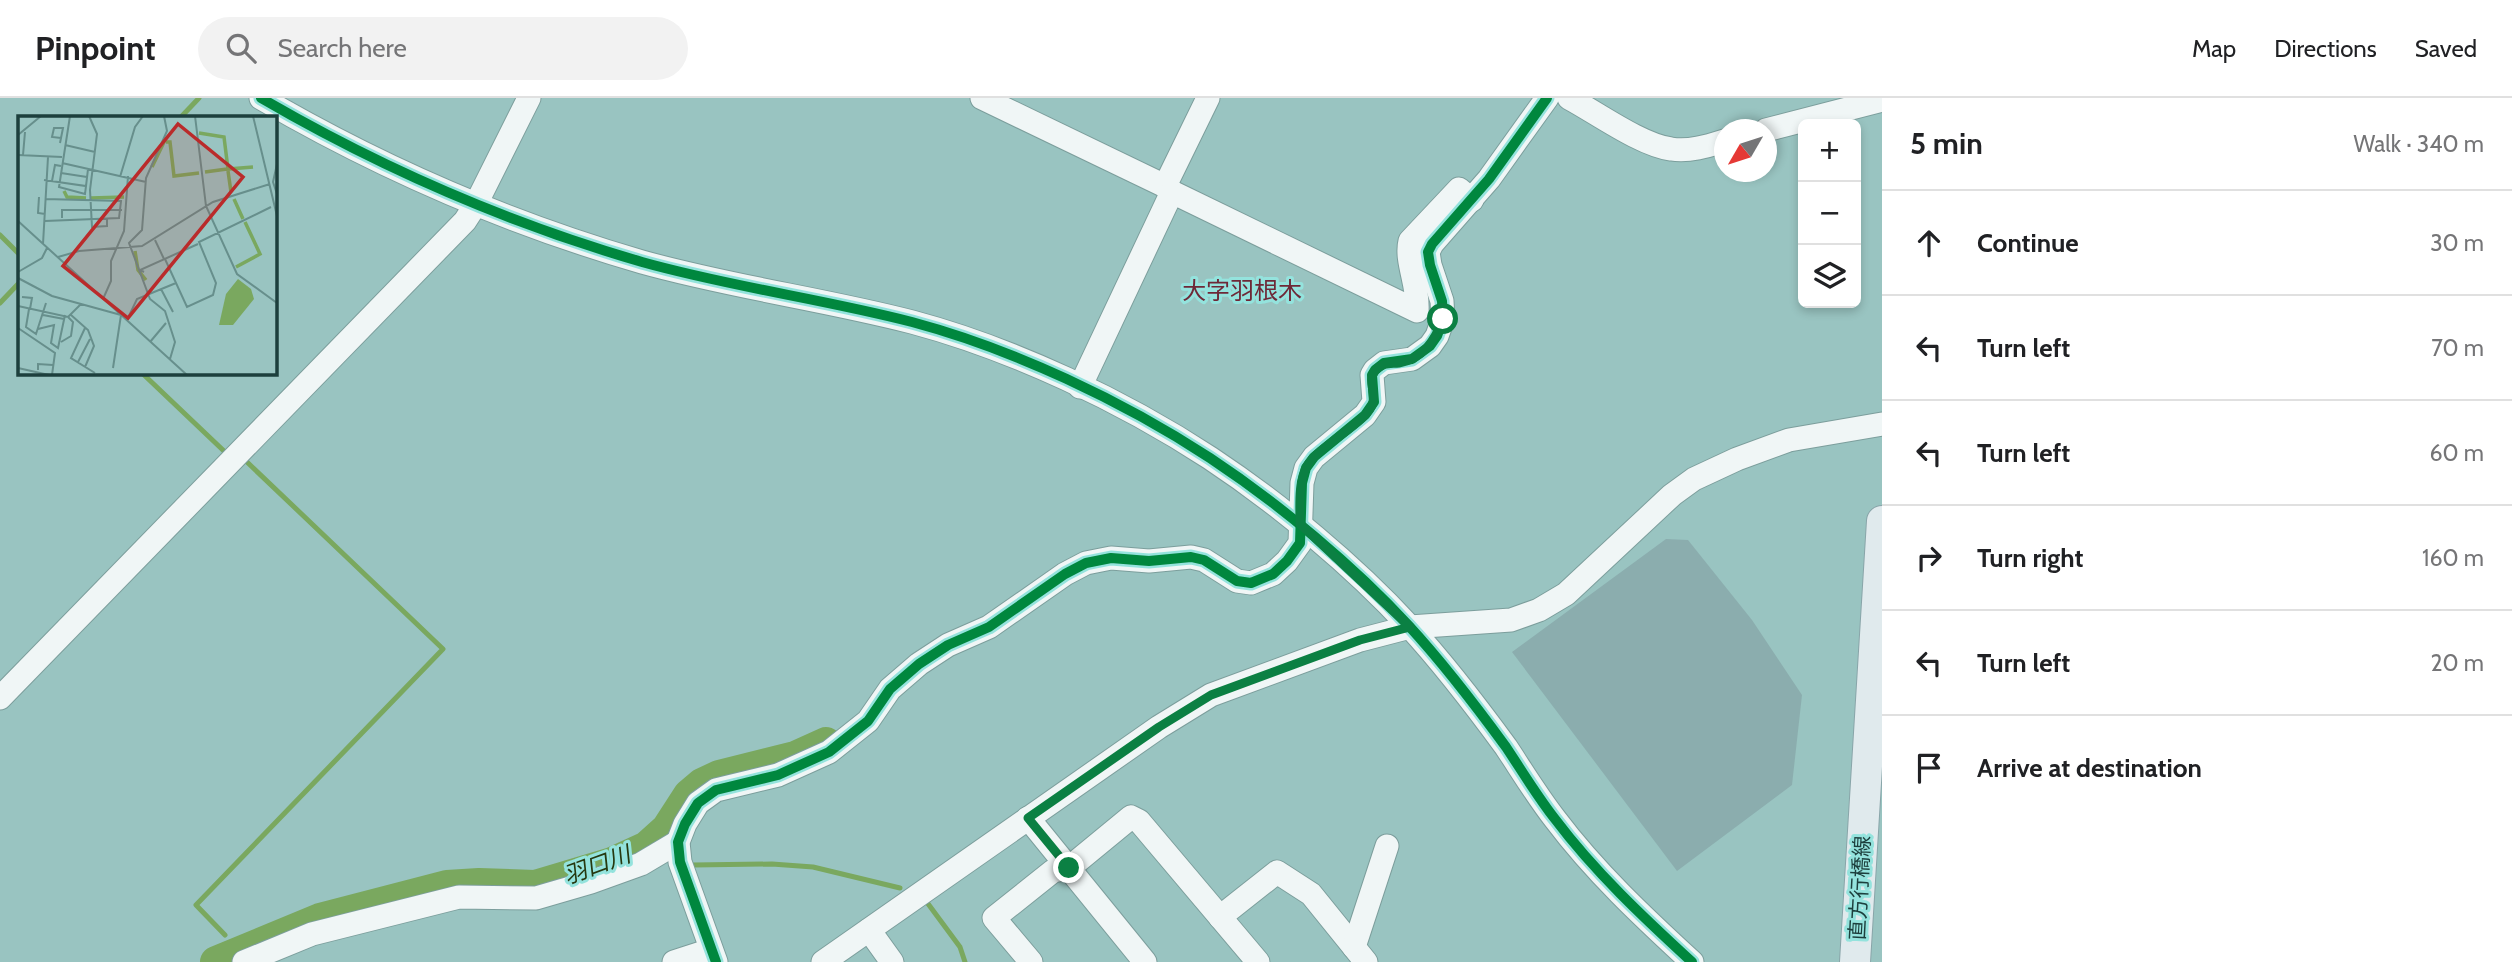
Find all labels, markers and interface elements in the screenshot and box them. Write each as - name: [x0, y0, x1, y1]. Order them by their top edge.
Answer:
- search box: [198, 17, 688, 80]
- text: Pinpoint: [35, 28, 156, 68]
- icon: search: [222, 29, 260, 67]
- text: Search here: [278, 32, 407, 64]
- text: Map: [2192, 34, 2236, 63]
- text: Directions: [2274, 34, 2377, 63]
- text: Saved: [2415, 34, 2477, 63]
- inset map: [18, 116, 276, 374]
- north arrow: [1714, 119, 1777, 182]
- map controls: [1798, 119, 1861, 308]
- button: +: [1798, 119, 1861, 182]
- text: 5 min: [1910, 125, 1983, 162]
- text: Walk · 340 m: [2353, 130, 2484, 158]
- button: −: [1798, 182, 1861, 245]
- icon: ahead: [1910, 224, 1948, 262]
- text: Continue: [1977, 227, 2079, 259]
- text: 30 m: [2430, 229, 2484, 257]
- button: layers: [1798, 245, 1861, 308]
- district label: 大字羽根木: [1182, 276, 1302, 305]
- route start: [1427, 303, 1458, 334]
- icon: left: [1910, 329, 1948, 367]
- text: Turn left: [1977, 332, 2070, 364]
- text: 70 m: [2431, 334, 2484, 362]
- icon: left: [1910, 434, 1948, 472]
- text: Turn left: [1977, 437, 2070, 469]
- text: 60 m: [2430, 439, 2484, 467]
- icon: right: [1910, 539, 1948, 577]
- text: Turn right: [1977, 542, 2083, 574]
- text: 160 m: [2422, 544, 2484, 572]
- icon: left: [1910, 644, 1948, 682]
- text: Turn left: [1977, 647, 2070, 679]
- text: 20 m: [2431, 649, 2484, 677]
- icon: arrive: [1910, 749, 1948, 787]
- text: Arrive at destination: [1977, 752, 2202, 784]
- street label: 直方行橋線: [1844, 835, 1875, 941]
- water label: 羽口川: [560, 839, 637, 890]
- route end: [1053, 852, 1084, 883]

